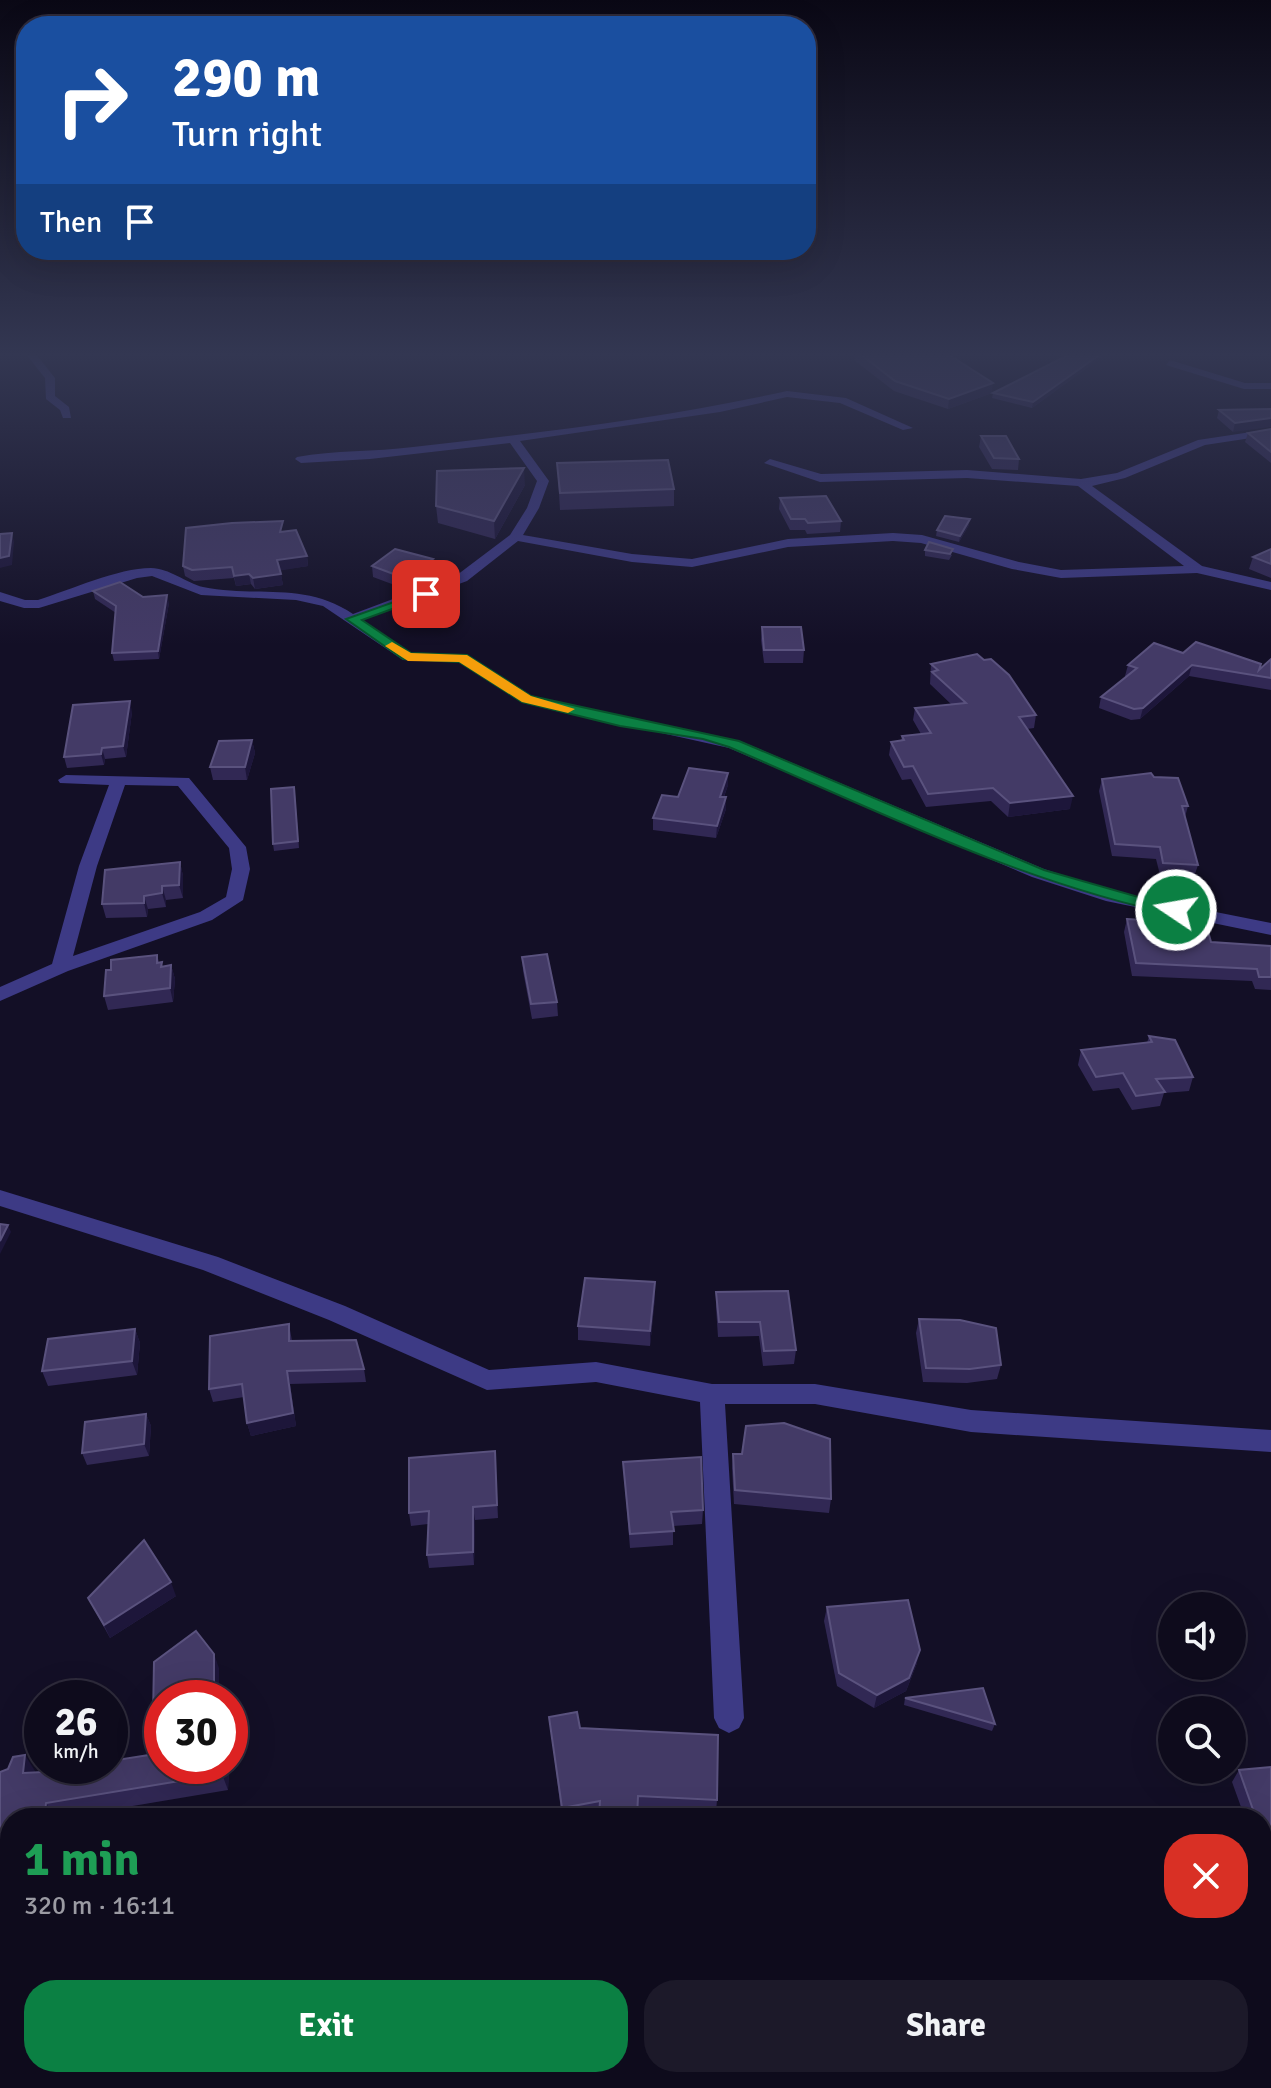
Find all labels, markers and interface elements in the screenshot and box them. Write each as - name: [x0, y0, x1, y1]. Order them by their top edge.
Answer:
- text: 290 m: [172, 43, 320, 112]
- icon: right: [40, 48, 144, 152]
- text: Turn right: [172, 112, 322, 157]
- icon: arrive: [118, 200, 162, 244]
- text: Then: [40, 204, 102, 241]
- pin: [392, 560, 460, 628]
- icon: arrive: [404, 572, 448, 616]
- position arrow: [1134, 868, 1218, 952]
- map controls: [1158, 1592, 1246, 1784]
- button: sound: [1158, 1592, 1246, 1680]
- speed limit sign: 30: [144, 1680, 248, 1784]
- button: search: [1158, 1696, 1246, 1784]
- text: 26: [54, 1697, 98, 1747]
- text: km/h: [53, 1739, 99, 1764]
- text: 1 min: [24, 1830, 140, 1889]
- button: close: [1164, 1834, 1248, 1918]
- text: 320 m · 16:11: [24, 1890, 175, 1922]
- button: Exit: [24, 1980, 628, 2072]
- button: Share: [644, 1980, 1248, 2072]

